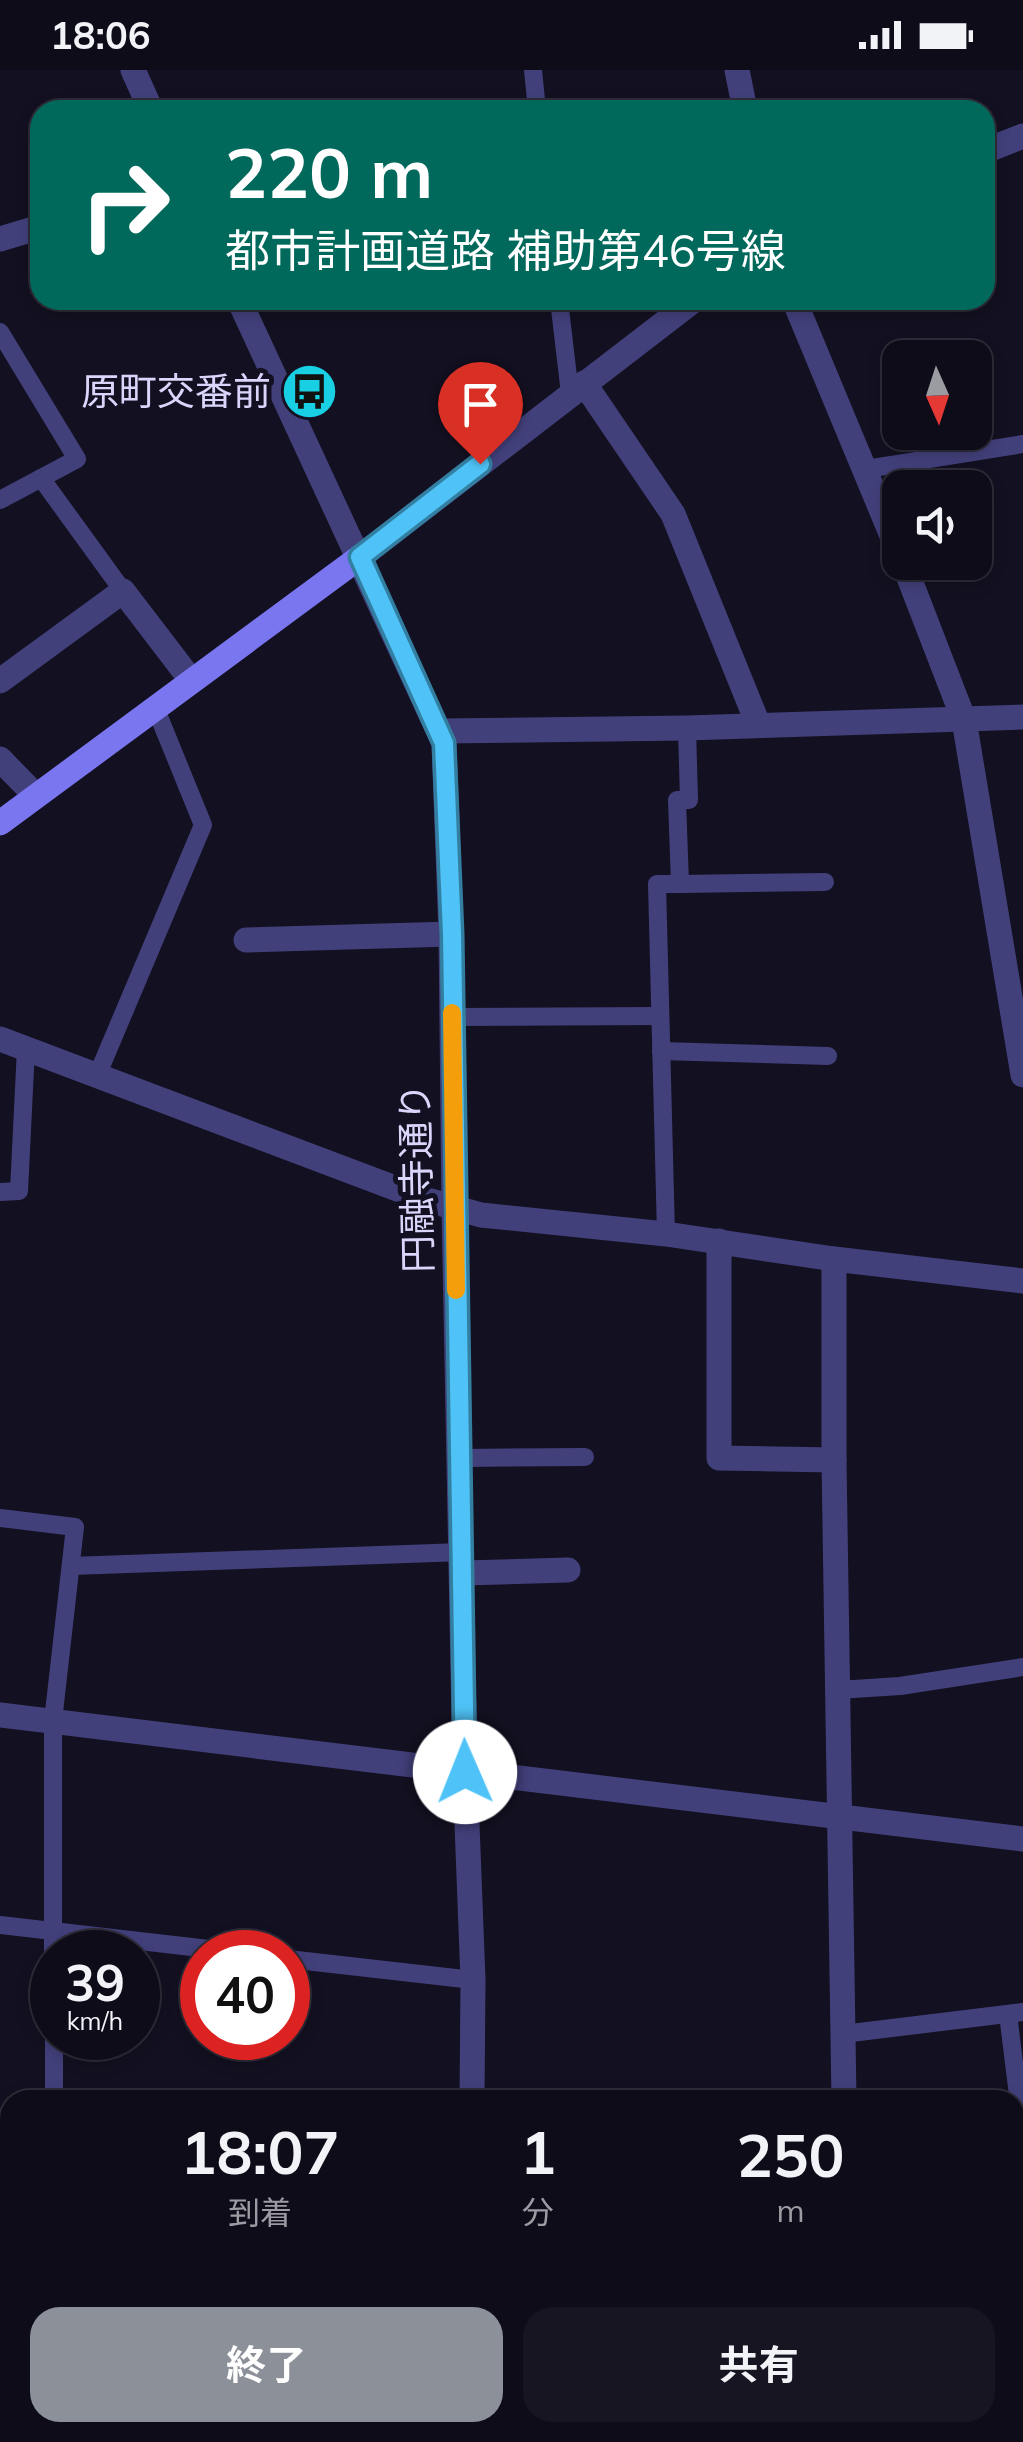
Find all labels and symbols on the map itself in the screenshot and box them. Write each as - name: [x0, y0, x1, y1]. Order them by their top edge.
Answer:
- north arrow: [882, 340, 992, 450]
- bus stop icon: 原町交番前: [280, 362, 340, 422]
- pin: [438, 362, 523, 465]
- place label: 原町交番前: [81, 367, 271, 415]
- street label: 円融寺通り: [390, 1083, 442, 1273]
- position arrow: [413, 1720, 517, 1824]
- speed limit sign: 40: [180, 1930, 310, 2060]

